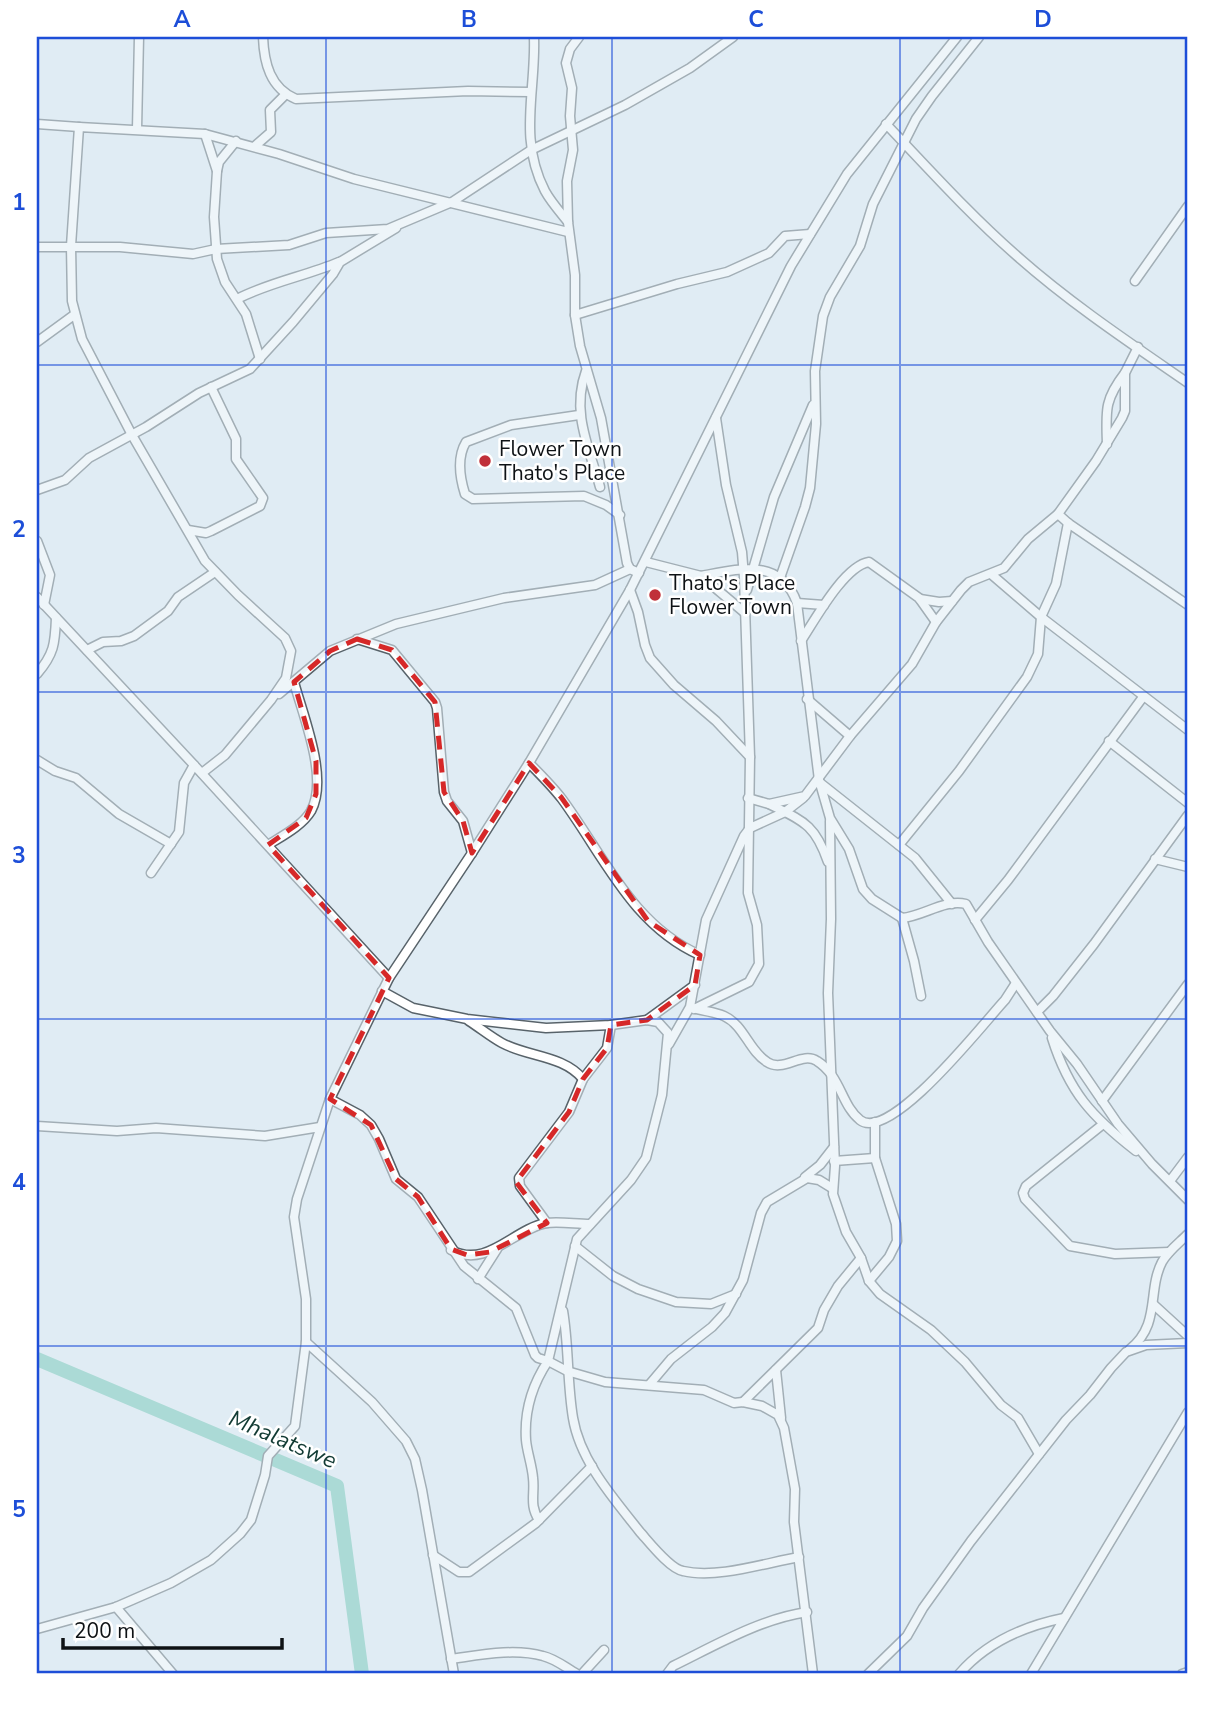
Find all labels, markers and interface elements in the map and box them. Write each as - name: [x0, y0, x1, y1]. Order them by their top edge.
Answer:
- text: A: [173, 4, 191, 35]
- text: B: [461, 4, 477, 35]
- text: C: [748, 4, 764, 35]
- text: D: [1034, 4, 1052, 35]
- text: 1: [12, 187, 26, 218]
- place label: Flower Town Thato's Place: [499, 435, 625, 487]
- marker: Flower Town Thato's Place: [477, 453, 493, 469]
- text: 2: [12, 514, 26, 545]
- place label: Thato's Place Flower Town: [669, 569, 795, 621]
- marker: Thato's Place Flower Town: [647, 587, 663, 603]
- text: 3: [12, 840, 26, 871]
- text: 4: [12, 1167, 26, 1198]
- water label: Mhalatswe: [224, 1403, 341, 1476]
- text: 5: [12, 1494, 26, 1525]
- scale bar: [63, 1606, 282, 1650]
- text: 200 m: [74, 1617, 135, 1645]

